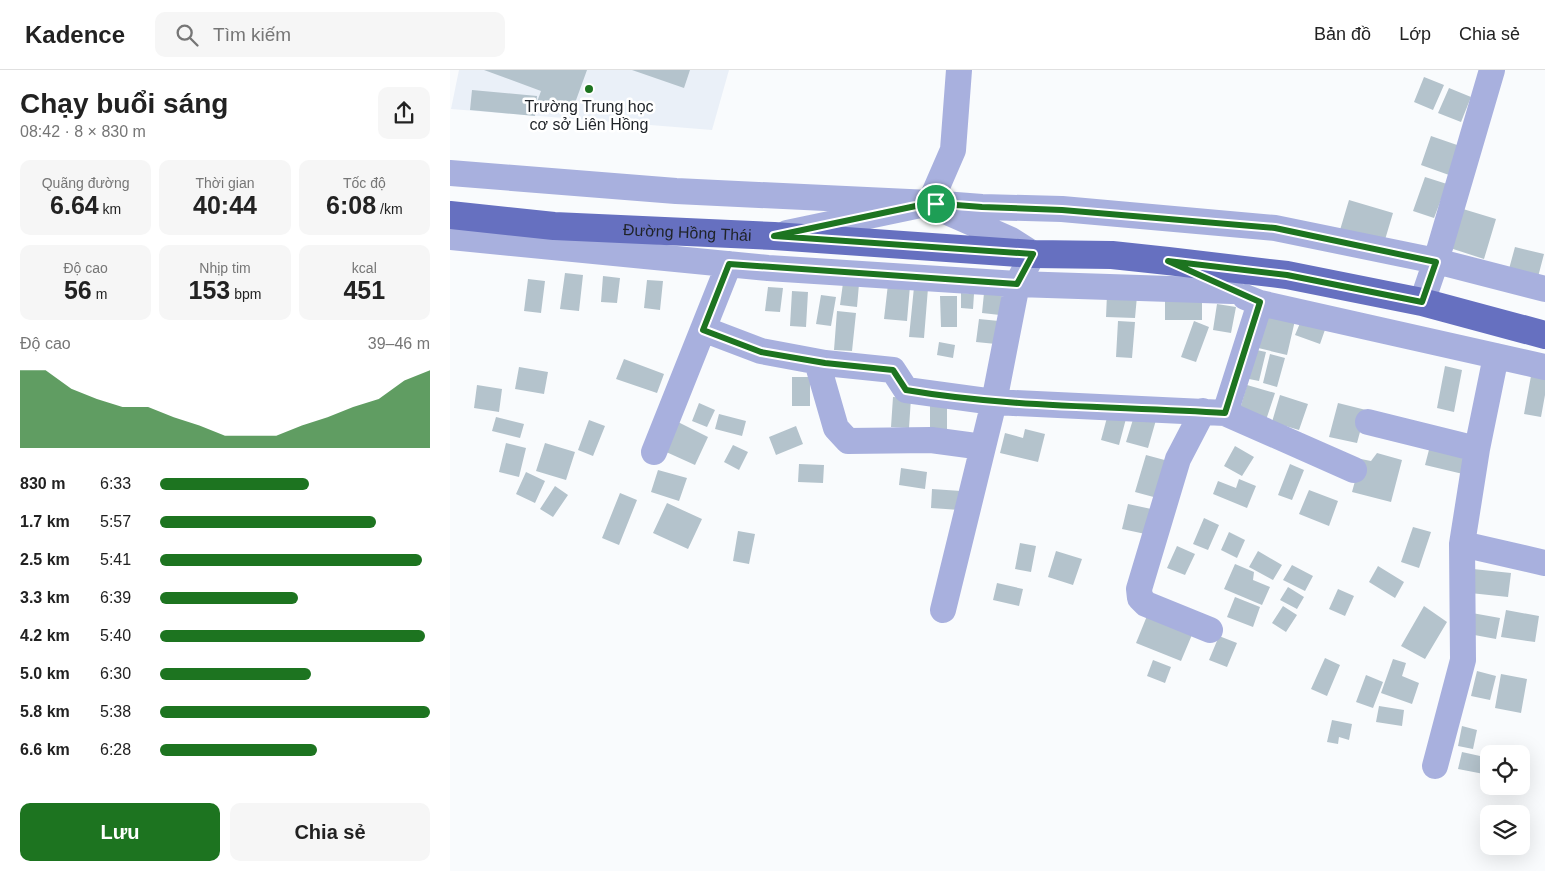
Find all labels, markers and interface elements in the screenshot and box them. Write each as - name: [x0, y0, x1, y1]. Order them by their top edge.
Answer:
- search box: [155, 12, 505, 57]
- text: Kadence: [25, 21, 125, 48]
- icon: search: [173, 21, 201, 49]
- text: Tìm kiếm: [213, 24, 291, 45]
- text: Bản đồ: [1314, 24, 1371, 44]
- text: Lớp: [1399, 24, 1431, 44]
- text: Chia sẻ: [1459, 24, 1520, 44]
- marker: Trường Trung học cơ sở Liên Hồng: [583, 83, 595, 95]
- button: share: [378, 87, 430, 139]
- text: Chạy buổi sáng: [20, 88, 228, 119]
- place label: Trường Trung học cơ sở Liên Hồng: [524, 98, 654, 133]
- text: 08:42 · 8 × 830 m: [20, 123, 146, 140]
- text: Quãng đường: [42, 175, 130, 191]
- text: Thời gian: [195, 175, 254, 191]
- text: Tốc độ: [343, 175, 386, 191]
- pin: [915, 183, 957, 225]
- icon: arrive: [922, 190, 950, 218]
- text: 6.64: [50, 191, 99, 219]
- text: 40:44: [193, 191, 257, 219]
- text: 6:08: [326, 191, 376, 219]
- text: km: [99, 201, 121, 217]
- text: /km: [376, 201, 403, 217]
- street label: Đường Hồng Thái: [623, 221, 752, 243]
- text: Độ cao: [63, 260, 108, 276]
- text: Nhịp tim: [199, 260, 251, 276]
- text: kcal: [352, 260, 377, 276]
- text: 56: [64, 276, 92, 304]
- text: 153: [189, 276, 230, 304]
- text: 451: [343, 276, 385, 304]
- text: m: [92, 286, 107, 302]
- text: bpm: [230, 286, 261, 302]
- text: Độ cao: [20, 335, 71, 352]
- text: 39–46 m: [368, 335, 430, 352]
- text: 830 m: [20, 475, 65, 492]
- text: 6:33: [100, 475, 131, 492]
- text: 1.7 km: [20, 513, 70, 530]
- text: 5:57: [100, 513, 131, 530]
- text: 2.5 km: [20, 551, 70, 568]
- text: 5:41: [100, 551, 131, 568]
- text: 3.3 km: [20, 589, 70, 606]
- text: 6:39: [100, 589, 131, 606]
- text: 4.2 km: [20, 627, 70, 644]
- text: 5:40: [100, 627, 131, 644]
- text: 5.0 km: [20, 665, 70, 682]
- text: 6:30: [100, 665, 131, 682]
- text: 5.8 km: [20, 703, 70, 720]
- text: 5:38: [100, 703, 131, 720]
- text: 6.6 km: [20, 741, 70, 758]
- text: 6:28: [100, 741, 131, 758]
- map controls: [1480, 745, 1530, 855]
- button: locate: [1480, 745, 1530, 795]
- button: Lưu: [20, 803, 220, 861]
- button: Chia sẻ: [230, 803, 430, 861]
- button: layers: [1480, 805, 1530, 855]

